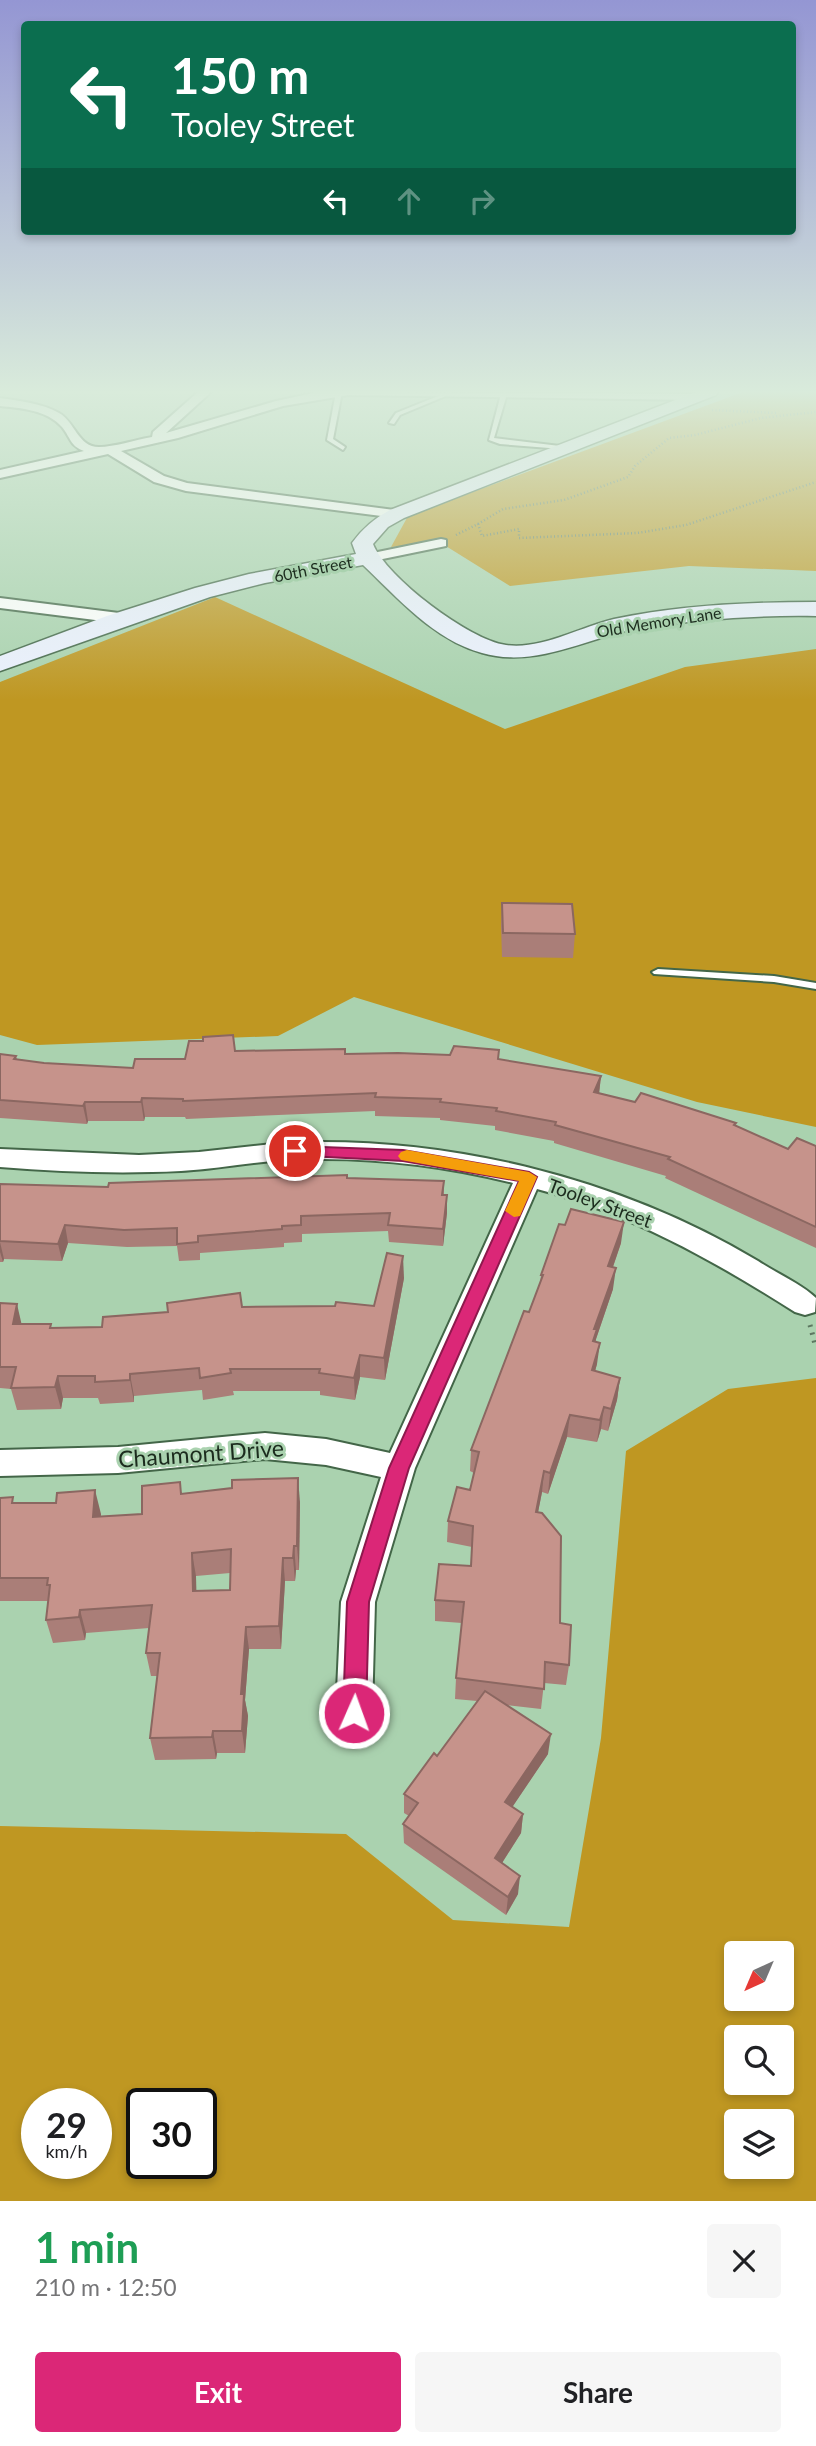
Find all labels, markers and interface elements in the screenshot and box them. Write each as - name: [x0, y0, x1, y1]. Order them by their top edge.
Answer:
- text: 150 m: [171, 46, 309, 104]
- icon: left: [56, 49, 147, 140]
- text: Tooley Street: [171, 105, 354, 144]
- icon: left: [317, 182, 355, 220]
- icon: ahead: [390, 182, 428, 220]
- icon: right: [463, 182, 501, 220]
- street label: 60th Street: [272, 552, 354, 585]
- street label: Old Memory Lane: [595, 602, 723, 641]
- pin: [265, 1121, 325, 1181]
- icon: arrive: [276, 1132, 314, 1170]
- street label: Tooley Street: [545, 1173, 655, 1232]
- street label: Chaumont Drive: [117, 1433, 285, 1473]
- position arrow: [317, 1676, 391, 1750]
- north arrow: [724, 1941, 794, 2011]
- map controls: [724, 1941, 794, 2179]
- button: search: [724, 2025, 794, 2095]
- speed limit sign: 30: [126, 2088, 217, 2179]
- text: 29: [46, 2103, 87, 2145]
- button: layers: [724, 2109, 794, 2179]
- text: km/h: [45, 2140, 88, 2162]
- text: 1 min: [35, 2222, 139, 2272]
- button: close: [707, 2224, 781, 2298]
- text: 210 m · 12:50: [35, 2273, 177, 2301]
- button: Exit: [35, 2352, 401, 2432]
- button: Share: [415, 2352, 781, 2432]

